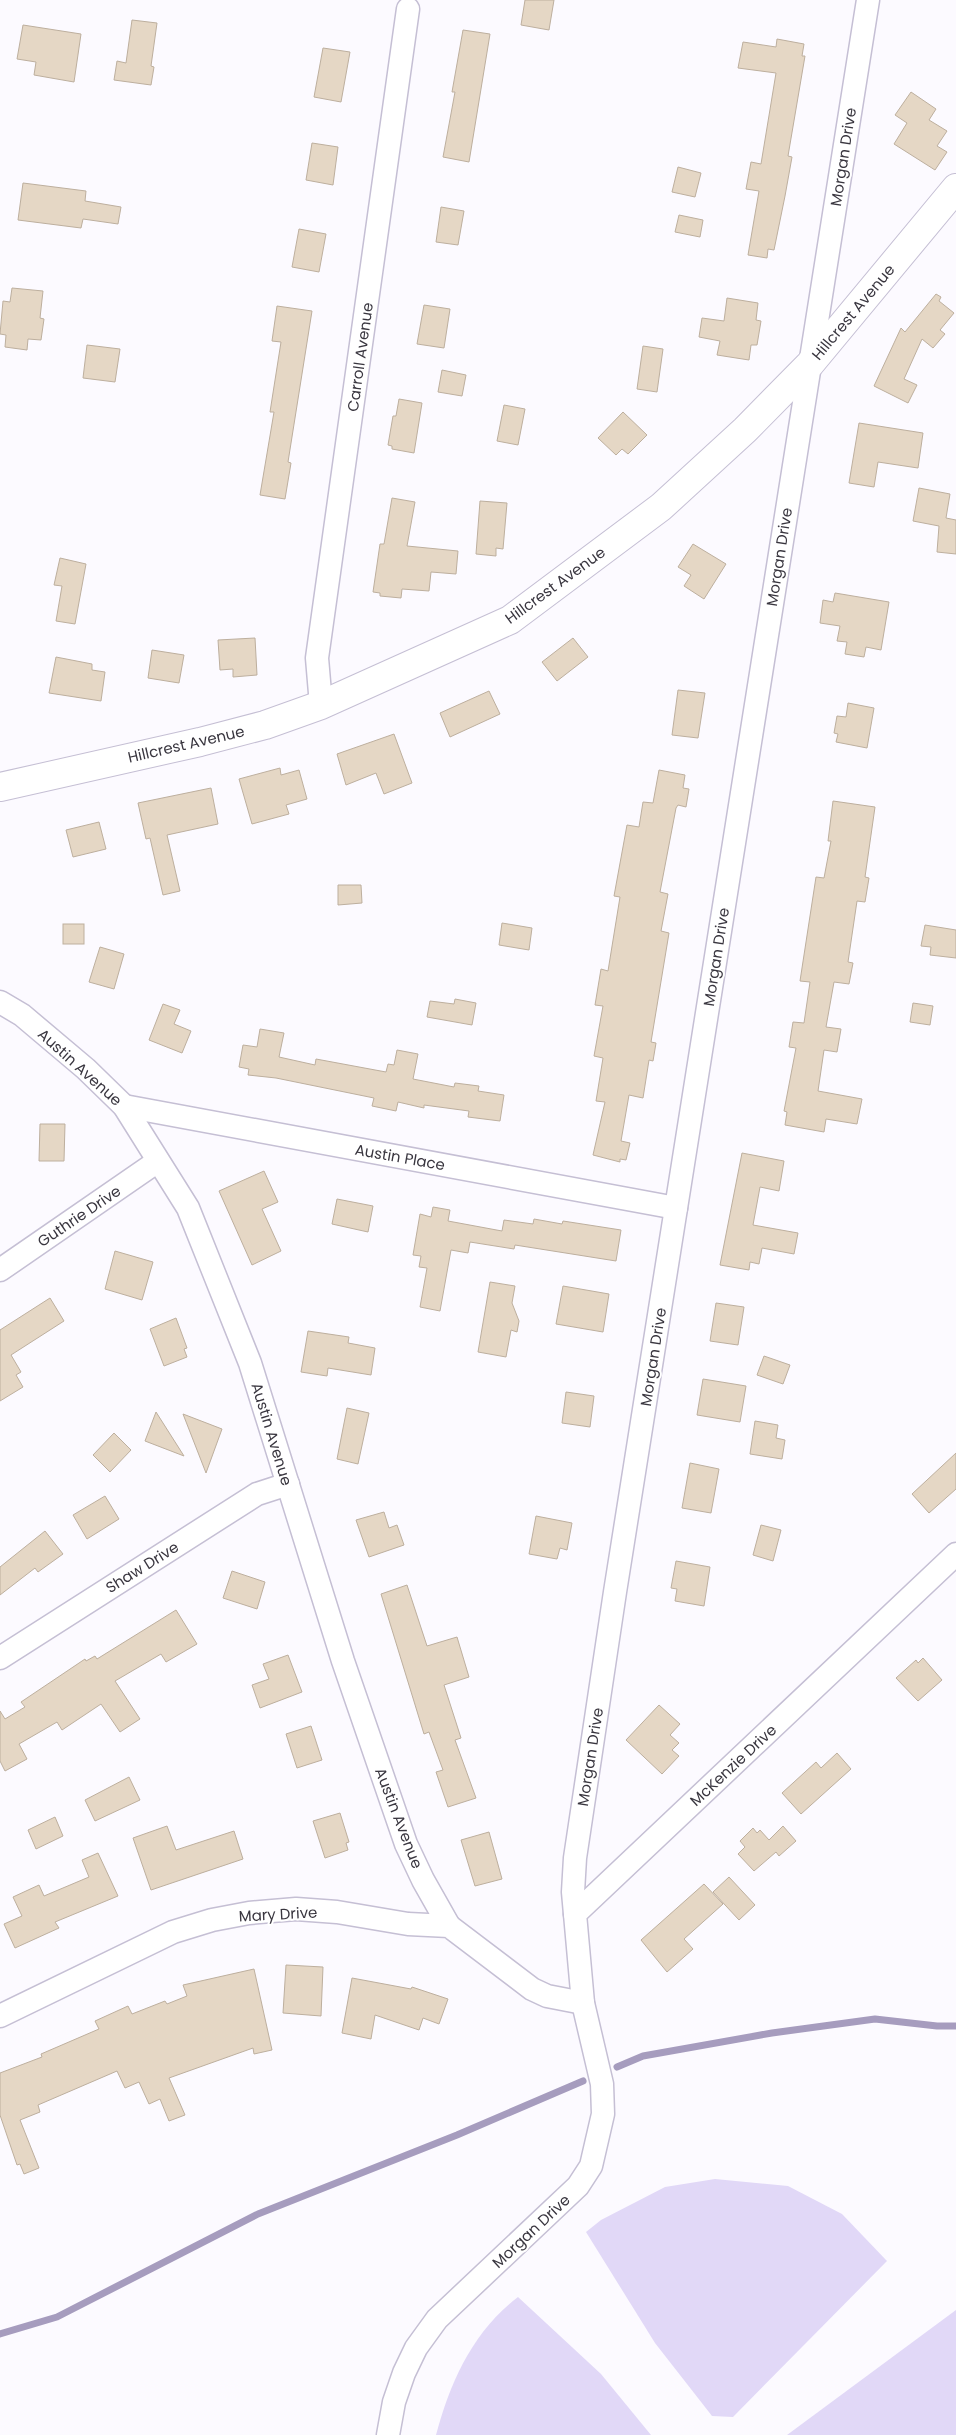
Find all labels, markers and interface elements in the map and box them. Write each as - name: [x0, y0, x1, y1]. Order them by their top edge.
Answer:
- street label: Morgan Drive: [825, 106, 861, 208]
- street label: Hillcrest Avenue: [807, 260, 899, 364]
- street label: Carroll Avenue: [342, 301, 378, 413]
- street label: Morgan Drive: [761, 506, 797, 608]
- street label: Hillcrest Avenue: [501, 542, 609, 628]
- street label: Hillcrest Avenue: [126, 720, 246, 768]
- street label: Morgan Drive: [698, 906, 734, 1008]
- street label: Austin Avenue: [33, 1024, 127, 1110]
- street label: Austin Place: [353, 1139, 447, 1175]
- street label: Guthrie Drive: [33, 1180, 125, 1252]
- street label: Morgan Drive: [635, 1306, 671, 1408]
- street label: Austin Avenue: [246, 1380, 298, 1488]
- street label: Shaw Drive: [101, 1536, 183, 1598]
- street label: Morgan Drive: [572, 1706, 608, 1808]
- street label: McKenzie Drive: [685, 1719, 781, 1811]
- street label: Austin Avenue: [370, 1764, 428, 1872]
- street label: Mary Drive: [238, 1901, 318, 1927]
- street label: Morgan Drive: [487, 2189, 575, 2273]

